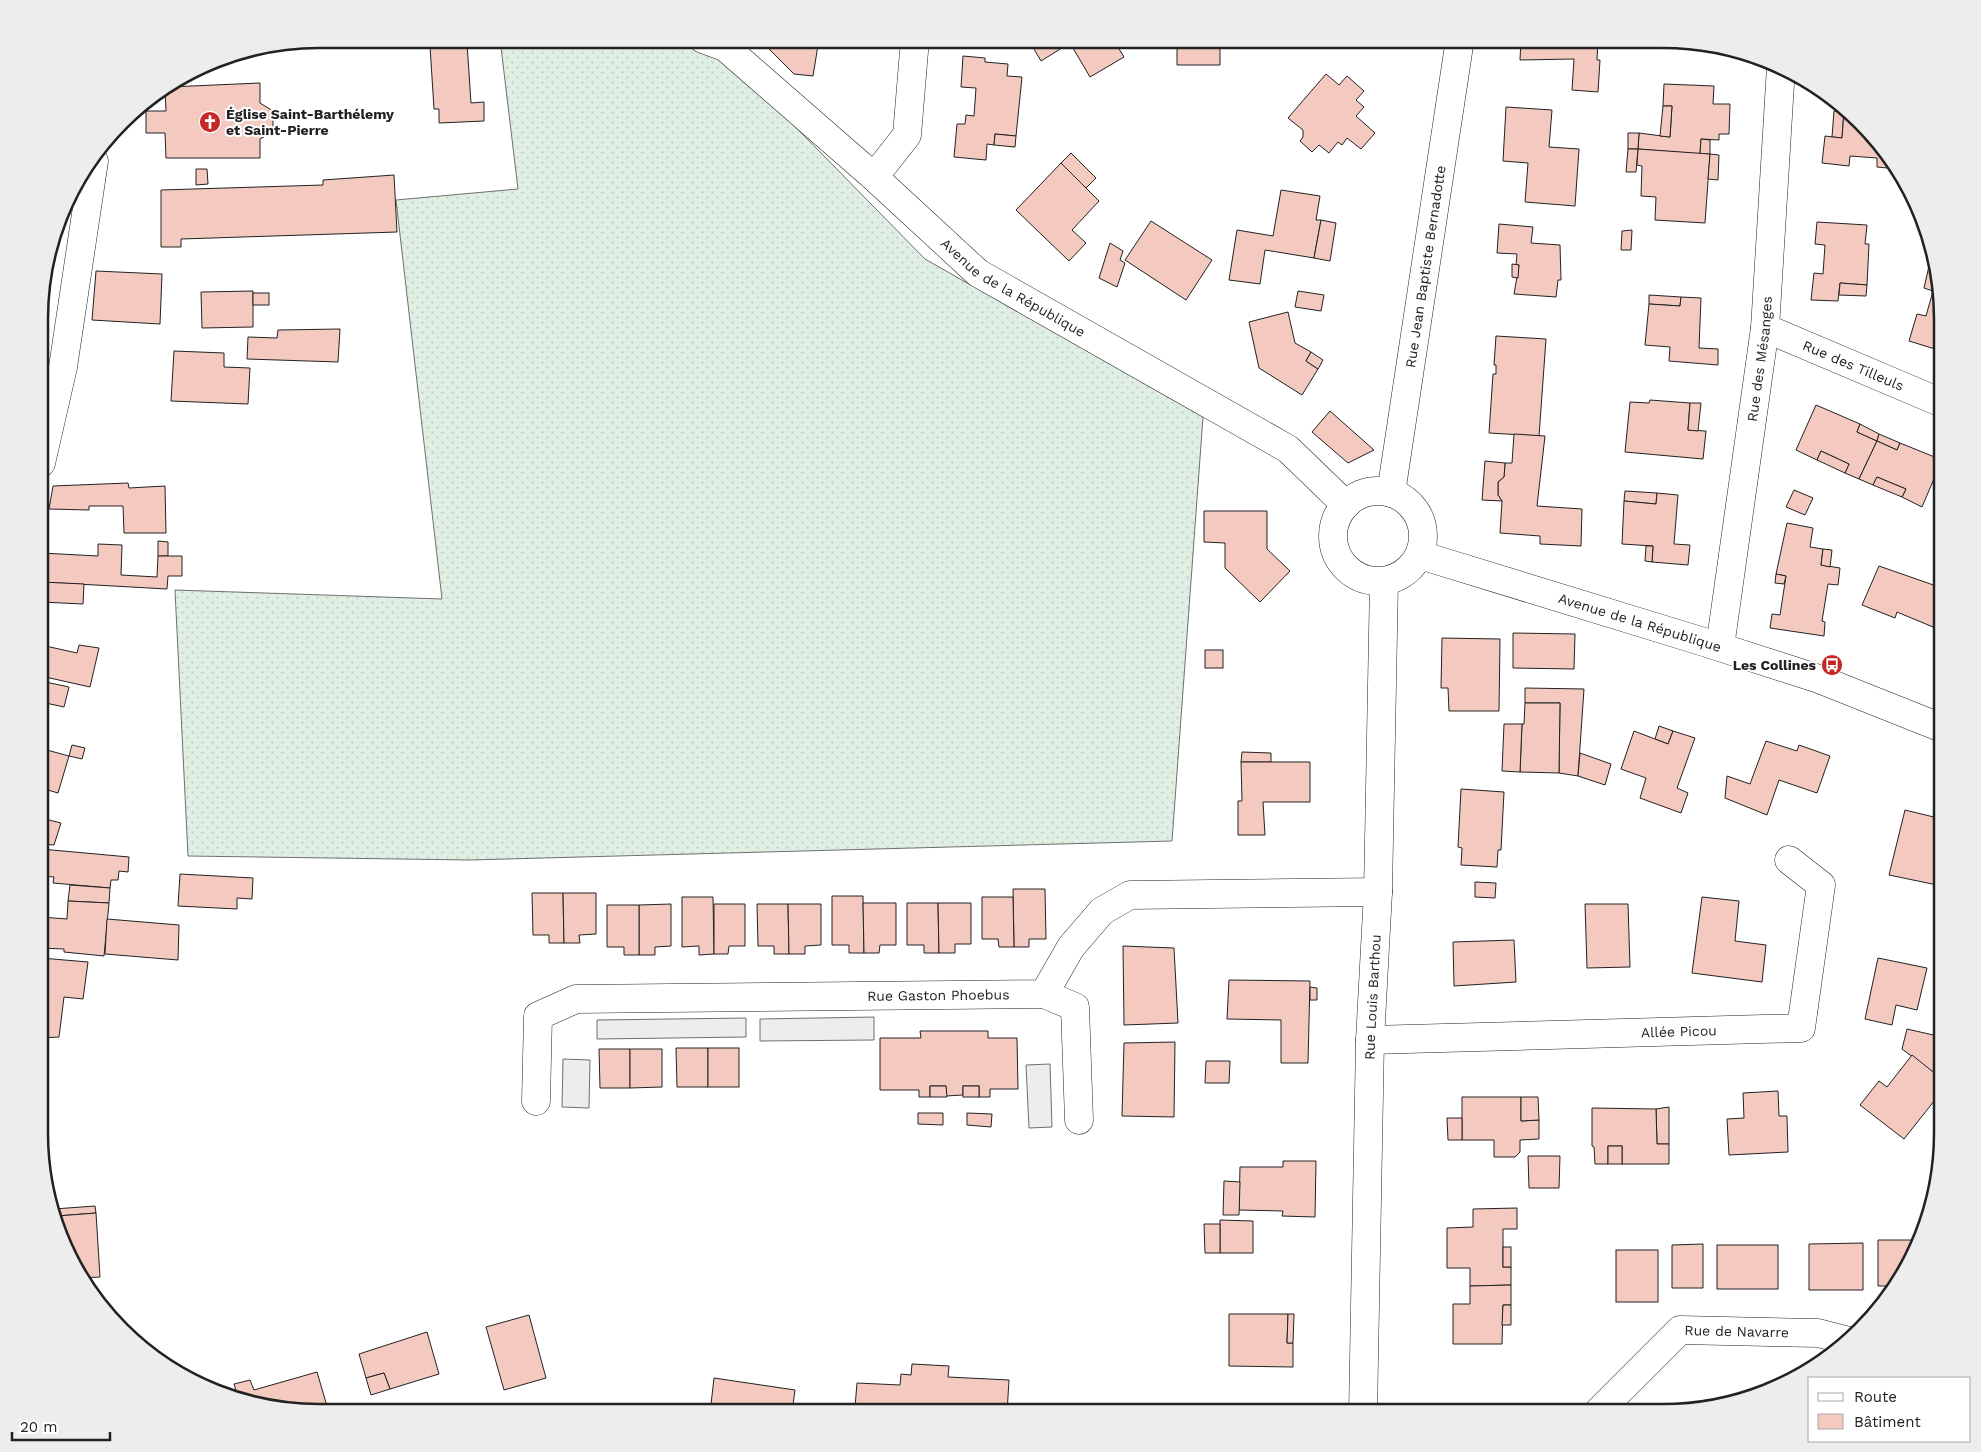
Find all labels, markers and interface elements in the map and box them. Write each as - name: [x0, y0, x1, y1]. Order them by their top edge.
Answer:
- place label: Église Saint-Barthélemy et Saint-Pierre: [226, 106, 394, 138]
- church icon: Église Saint-Barthélemy et Saint-Pierre: [198, 110, 222, 134]
- street label: Rue Jean Baptiste Bernadotte: [1402, 164, 1449, 369]
- street label: Avenue de la République: [938, 235, 1088, 340]
- street label: Rue des Mésanges: [1744, 295, 1775, 423]
- street label: Rue des Tilleuls: [1800, 337, 1906, 394]
- street label: Avenue de la République: [1557, 590, 1723, 655]
- bus stop icon: Les Collines: [1820, 653, 1844, 677]
- place label: Les Collines: [1733, 657, 1817, 673]
- street label: Rue Louis Barthou: [1362, 934, 1384, 1060]
- street label: Rue Gaston Phoebus: [867, 986, 1010, 1004]
- street label: Allée Picou: [1641, 1022, 1717, 1040]
- street label: Rue de Navarre: [1684, 1322, 1789, 1340]
- legend: [1808, 1377, 1971, 1442]
- text: Route: [1854, 1388, 1897, 1406]
- scale bar: [12, 1410, 110, 1442]
- text: Bâtiment: [1854, 1413, 1921, 1431]
- text: 20 m: [20, 1418, 58, 1436]

